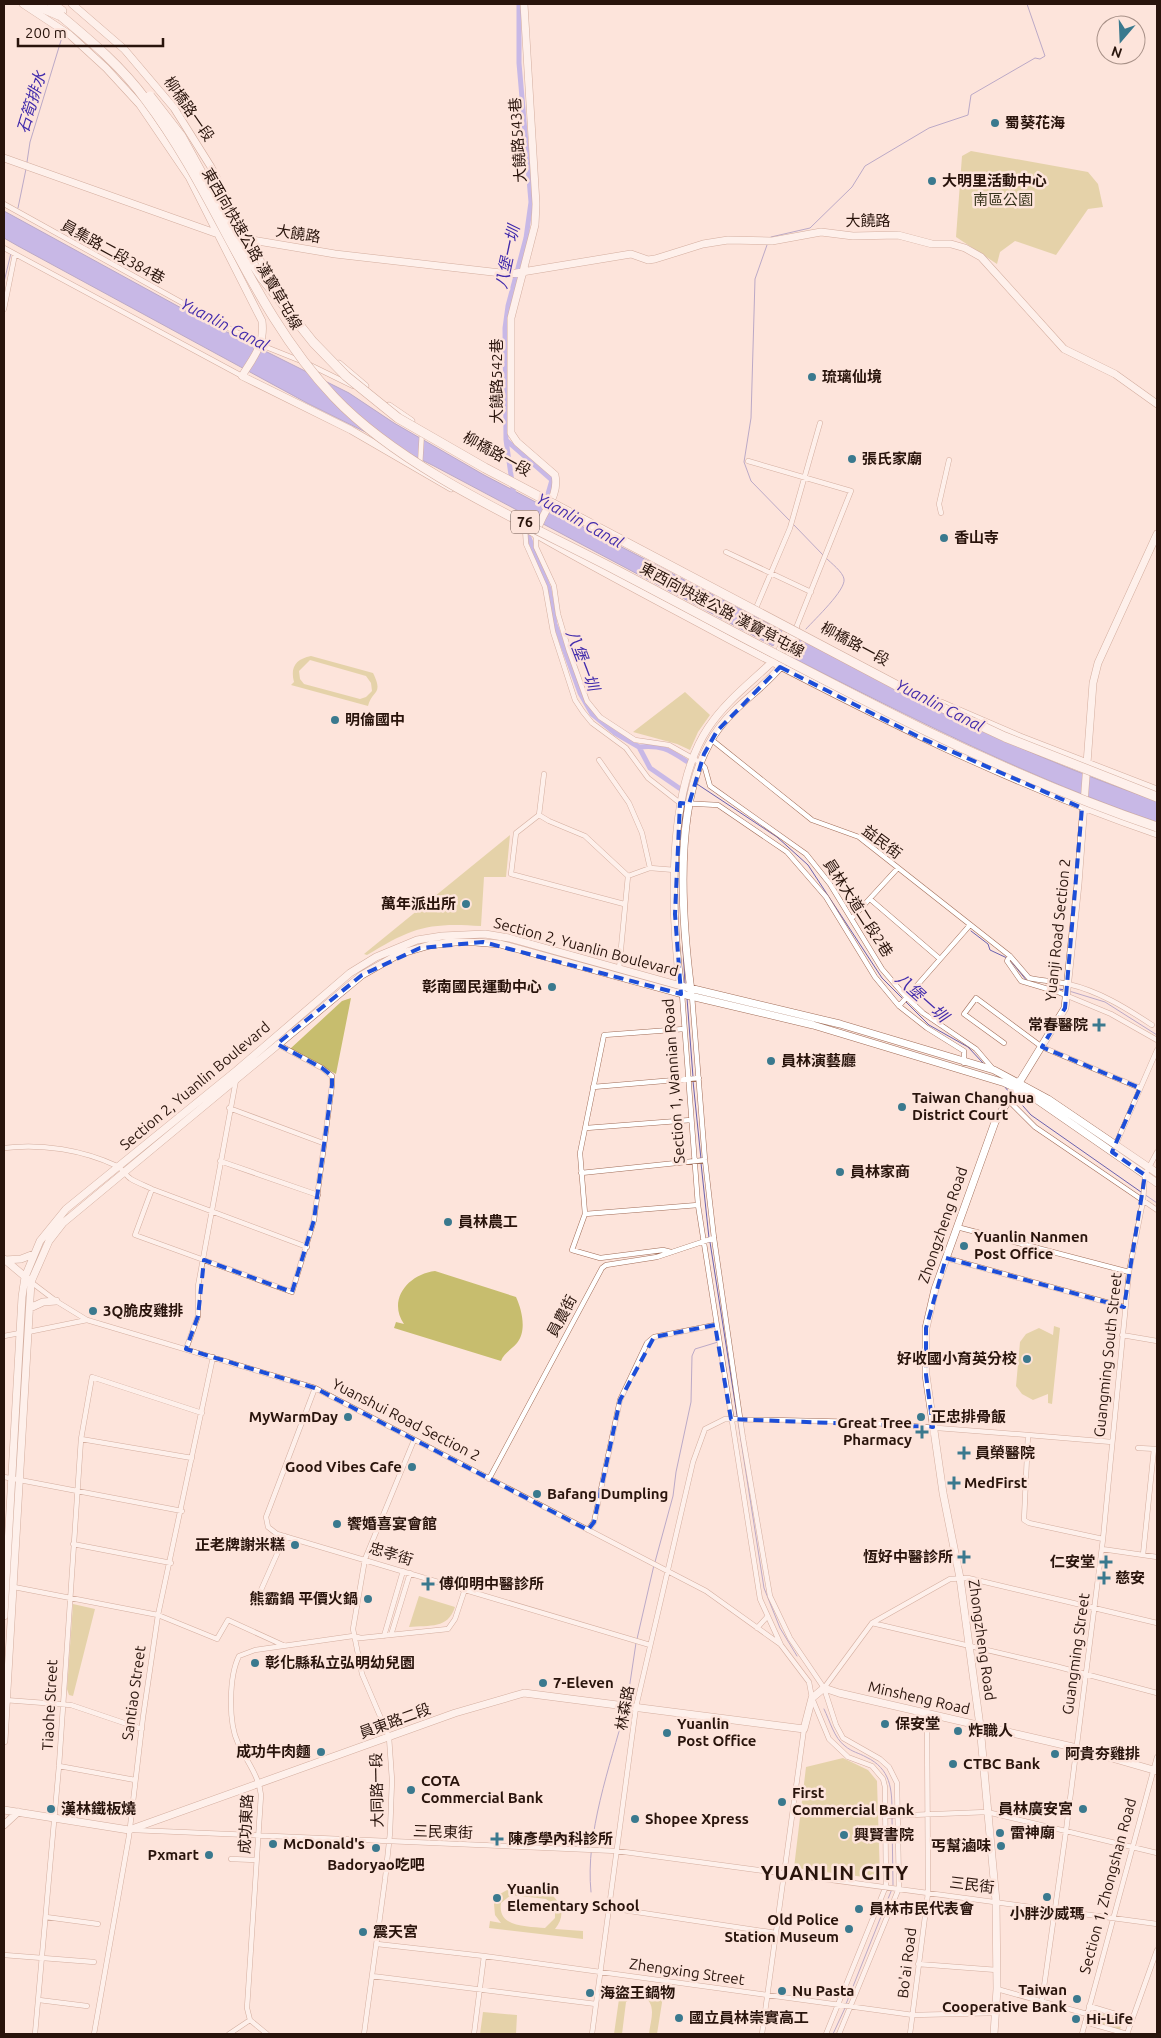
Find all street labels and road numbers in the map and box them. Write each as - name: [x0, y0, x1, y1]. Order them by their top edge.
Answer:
- street label: 柳橋路一段: [161, 73, 218, 144]
- street label: 大饒路543巷: [506, 97, 529, 183]
- street label: 東西向快速公路 漢寶草屯線: [199, 165, 306, 332]
- street label: 大饒路: [845, 212, 891, 229]
- street label: 員集路二段384巷: [59, 216, 168, 287]
- street label: 大饒路: [275, 222, 322, 245]
- street label: 大饒路542巷: [488, 338, 505, 424]
- street label: 柳橋路一段: [460, 428, 534, 479]
- road number: 76: [511, 511, 539, 534]
- street label: 東西向快速公路 漢寶草屯線: [637, 559, 807, 660]
- street label: 柳橋路一段: [818, 618, 892, 669]
- street label: 益民街: [859, 821, 905, 862]
- street label: 員林大道二段2巷: [820, 856, 896, 960]
- street label: Yuanji Road Section 2: [1042, 858, 1073, 1002]
- street label: Section 2, Yuanlin Boulevard: [492, 914, 680, 979]
- street label: Section 1, Wannian Road: [659, 998, 688, 1164]
- street label: Section 2, Yuanlin Boulevard: [116, 1018, 273, 1153]
- street label: Zhongzheng Road: [915, 1164, 970, 1285]
- street label: Guangming South Street: [1090, 1272, 1125, 1438]
- street label: 員農街: [543, 1292, 580, 1340]
- street label: Yuanshui Road Section 2: [329, 1375, 483, 1464]
- street label: 忠孝街: [367, 1539, 415, 1568]
- street label: Zhongzheng Road: [966, 1578, 999, 1702]
- street label: Guangming Street: [1059, 1592, 1092, 1716]
- street label: Santiao Street: [118, 1644, 149, 1741]
- street label: Tiaohe Street: [39, 1659, 60, 1751]
- street label: Minsheng Road: [867, 1678, 972, 1717]
- street label: 林森路: [612, 1684, 637, 1732]
- street label: 員東路二段: [357, 1700, 433, 1741]
- street label: 大同路一段: [367, 1752, 386, 1828]
- street label: 成功東路: [235, 1794, 256, 1854]
- street label: Section 1, Zhongshan Road: [1076, 1796, 1139, 1976]
- street label: 三民東街: [413, 1822, 473, 1841]
- street label: 三民街: [949, 1873, 995, 1896]
- street label: Bo'ai Road: [894, 1927, 919, 1999]
- street label: Zhengxing Street: [628, 1955, 746, 1988]

